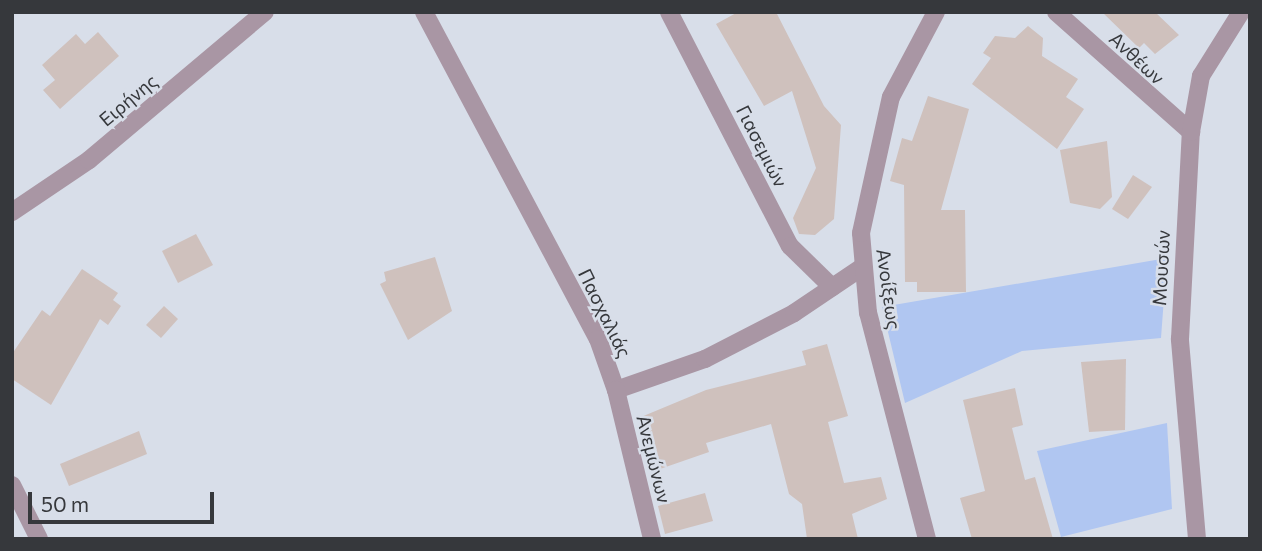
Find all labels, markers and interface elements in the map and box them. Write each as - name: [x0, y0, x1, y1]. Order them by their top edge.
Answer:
- street label: Ανθέων: [1105, 27, 1169, 89]
- street label: Ειρήνης: [94, 69, 162, 131]
- street label: Γιασεμιών: [732, 101, 792, 191]
- street label: Μουσών: [1148, 229, 1174, 307]
- street label: Ανοίξεως: [872, 247, 906, 331]
- street label: Πασχαλιάς: [574, 265, 636, 361]
- street label: Ανεμώνων: [632, 413, 676, 505]
- scale bar: [32, 477, 217, 522]
- text: 50 m: [41, 491, 89, 516]

